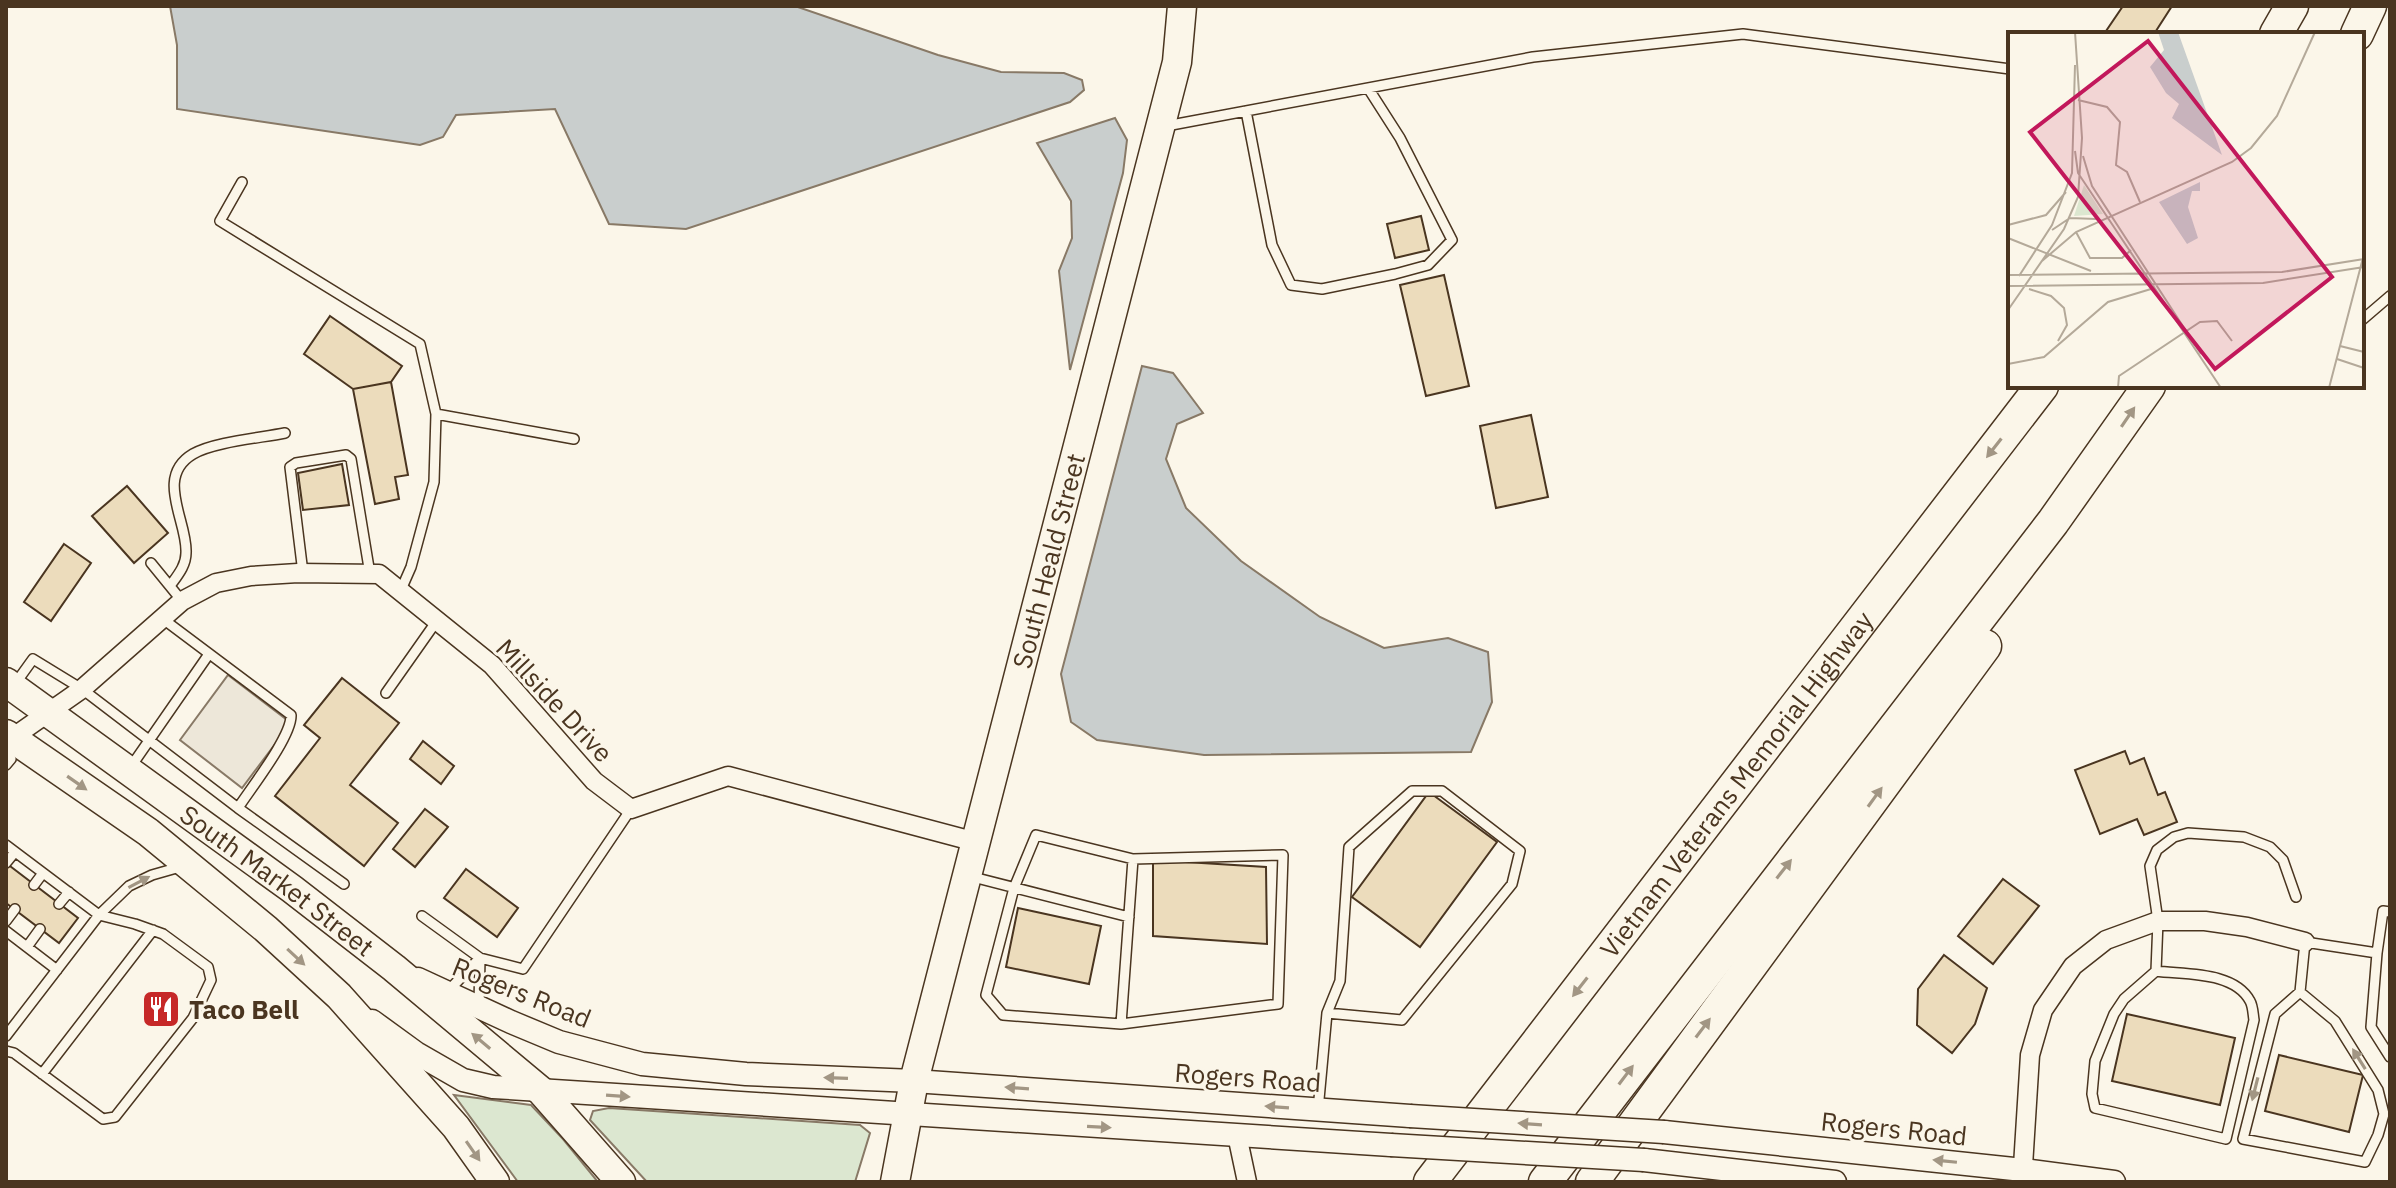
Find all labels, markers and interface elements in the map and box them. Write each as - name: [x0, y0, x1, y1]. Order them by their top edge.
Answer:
- inset map: [2008, 32, 2364, 388]
- one-way arrow: [2120, 407, 2135, 428]
- one-way arrow: [1987, 438, 2003, 458]
- street label: South Heald Street: [1004, 450, 1092, 672]
- street label: Vietnam Veterans Memorial Highway: [1592, 604, 1880, 964]
- street label: Millside Drive: [489, 631, 621, 769]
- one-way arrow: [66, 775, 87, 790]
- one-way arrow: [1866, 786, 1882, 807]
- street label: South Market Street: [174, 797, 381, 963]
- one-way arrow: [1776, 859, 1792, 880]
- one-way arrow: [127, 875, 150, 889]
- one-way arrow: [287, 948, 306, 966]
- street label: Rogers Road: [448, 949, 596, 1035]
- one-way arrow: [1573, 977, 1589, 997]
- restaurant icon: Taco Bell: [140, 988, 182, 1030]
- place label: Taco Bell: [189, 992, 299, 1026]
- one-way arrow: [1695, 1018, 1711, 1038]
- one-way arrow: [471, 1033, 491, 1050]
- one-way arrow: [2352, 1048, 2366, 1070]
- street label: Rogers Road: [1174, 1055, 1322, 1099]
- one-way arrow: [1617, 1065, 1633, 1086]
- one-way arrow: [823, 1071, 848, 1084]
- one-way arrow: [2249, 1077, 2261, 1102]
- one-way arrow: [1004, 1081, 1029, 1094]
- one-way arrow: [606, 1090, 631, 1103]
- one-way arrow: [1264, 1100, 1289, 1113]
- street label: Rogers Road: [1819, 1103, 1969, 1153]
- one-way arrow: [1517, 1117, 1542, 1130]
- one-way arrow: [1087, 1120, 1112, 1133]
- one-way arrow: [465, 1141, 480, 1162]
- one-way arrow: [1932, 1155, 1957, 1168]

